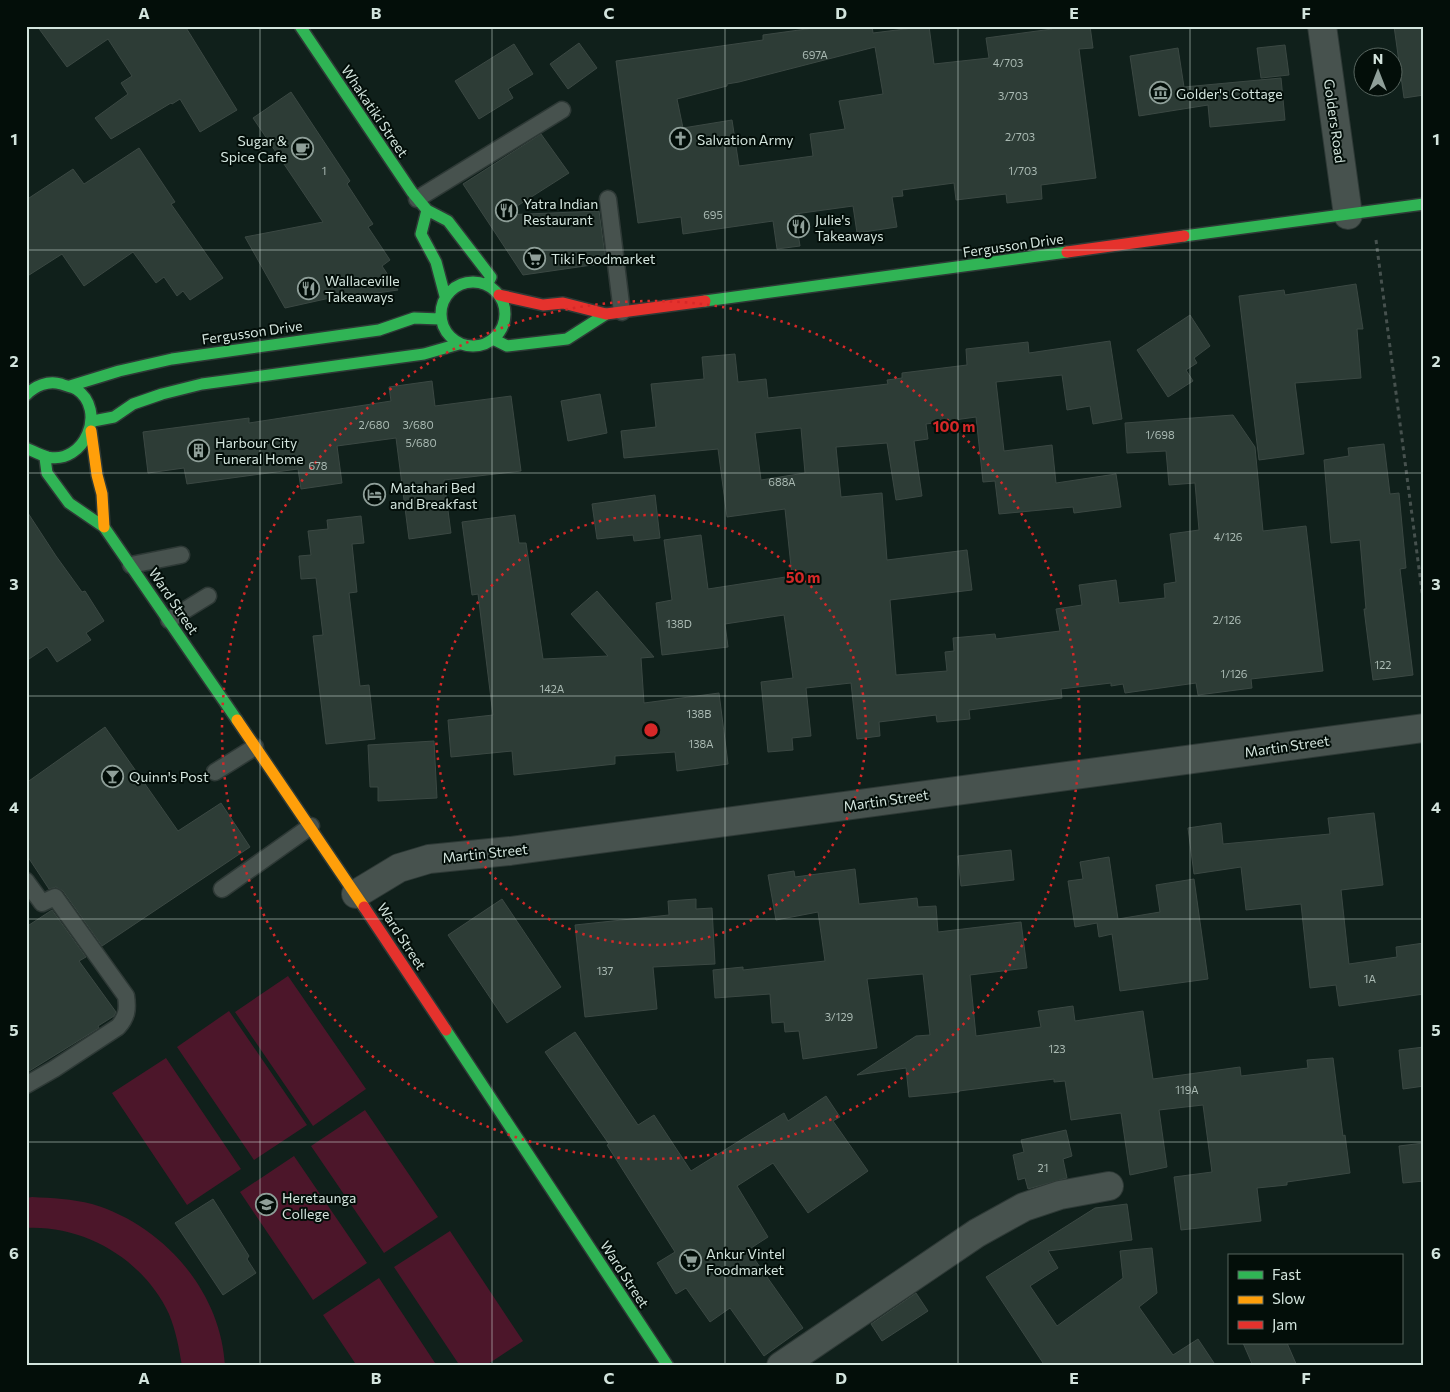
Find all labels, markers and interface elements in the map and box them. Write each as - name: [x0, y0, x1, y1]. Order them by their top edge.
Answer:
- text: A: [138, 3, 150, 22]
- text: B: [371, 3, 382, 22]
- text: C: [604, 3, 615, 22]
- text: D: [835, 3, 847, 22]
- text: E: [1069, 3, 1079, 22]
- text: F: [1301, 3, 1311, 22]
- house number: 697A: [802, 48, 828, 61]
- north arrow: [1352, 48, 1402, 98]
- text: N: [1373, 50, 1383, 67]
- house number: 4/703: [993, 56, 1023, 69]
- street label: Whakatiki Street: [338, 62, 412, 160]
- street label: Golders Road: [1321, 78, 1349, 164]
- museum icon: Golder's Cottage: [1148, 81, 1172, 105]
- place label: Golder's Cottage: [1176, 85, 1283, 102]
- house number: 3/703: [998, 89, 1028, 102]
- church icon: Salvation Army: [669, 127, 693, 151]
- text: 1: [10, 129, 18, 148]
- text: 1: [1432, 129, 1440, 148]
- house number: 2/703: [1005, 130, 1035, 143]
- place label: Salvation Army: [697, 131, 793, 148]
- place label: Sugar & Spice Cafe: [220, 132, 288, 165]
- cafe icon: Sugar & Spice Cafe: [291, 136, 315, 160]
- house number: 1: [322, 164, 326, 177]
- house number: 1/703: [1009, 164, 1037, 177]
- place label: Yatra Indian Restaurant: [523, 195, 598, 228]
- restaurant icon: Yatra Indian Restaurant: [495, 199, 519, 223]
- house number: 695: [703, 208, 723, 221]
- place label: Julie's Takeaways: [815, 211, 884, 244]
- restaurant icon: Julie's Takeaways: [787, 215, 811, 239]
- street label: Fergusson Drive: [961, 230, 1065, 260]
- supermarket icon: Tiki Foodmarket: [523, 246, 547, 270]
- place label: Tiki Foodmarket: [551, 250, 656, 267]
- place label: Wallaceville Takeaways: [325, 272, 400, 305]
- restaurant icon: Wallaceville Takeaways: [297, 276, 321, 300]
- street label: Fergusson Drive: [200, 317, 304, 347]
- text: 2: [9, 351, 19, 370]
- text: 2: [1431, 351, 1441, 370]
- text: 100 m: [933, 417, 975, 435]
- house number: 2/680: [358, 418, 390, 431]
- house number: 3/680: [402, 418, 434, 431]
- house number: 1/698: [1145, 428, 1175, 441]
- place label: Harbour City Funeral Home: [215, 434, 304, 467]
- house number: 5/680: [405, 436, 437, 449]
- building icon: Harbour City Funeral Home: [187, 438, 211, 462]
- house number: 678: [308, 459, 328, 472]
- house number: 688A: [768, 475, 796, 488]
- place label: Matahari Bed and Breakfast: [390, 479, 478, 512]
- hotel icon: Matahari Bed and Breakfast: [362, 483, 386, 507]
- house number: 4/126: [1214, 530, 1243, 543]
- street label: Ward Street: [146, 565, 203, 638]
- text: 50 m: [786, 568, 820, 586]
- text: 3: [9, 574, 19, 593]
- text: 3: [1431, 574, 1441, 593]
- house number: 2/126: [1213, 613, 1242, 626]
- house number: 138D: [666, 617, 692, 630]
- house number: 122: [1375, 658, 1391, 671]
- house number: 1/126: [1220, 667, 1248, 680]
- house number: 142A: [540, 682, 565, 695]
- house number: 138B: [687, 707, 711, 720]
- centre of rings: [642, 721, 660, 739]
- street label: Martin Street: [1243, 732, 1331, 760]
- house number: 138A: [689, 737, 714, 750]
- bar icon: Quinn's Post: [101, 764, 125, 788]
- place label: Quinn's Post: [129, 768, 209, 785]
- street label: Martin Street: [842, 786, 930, 814]
- text: 4: [9, 797, 19, 816]
- text: 4: [1431, 797, 1441, 816]
- street label: Martin Street: [441, 840, 529, 866]
- street label: Ward Street: [374, 899, 430, 973]
- house number: 137: [597, 964, 614, 977]
- house number: 1A: [1364, 972, 1377, 985]
- house number: 3/129: [825, 1010, 854, 1023]
- text: 5: [9, 1020, 19, 1039]
- text: 5: [1431, 1020, 1441, 1039]
- house number: 123: [1048, 1042, 1066, 1055]
- house number: 119A: [1175, 1083, 1199, 1096]
- house number: 21: [1038, 1161, 1048, 1174]
- place label: Heretaunga College: [282, 1189, 356, 1222]
- school or university icon: Heretaunga College: [254, 1193, 278, 1217]
- street label: Ward Street: [597, 1237, 653, 1311]
- text: 6: [9, 1243, 19, 1262]
- text: 6: [1431, 1243, 1441, 1262]
- place label: Ankur Vintel Foodmarket: [706, 1245, 785, 1278]
- supermarket icon: Ankur Vintel Foodmarket: [678, 1249, 702, 1273]
- legend: [1228, 1254, 1402, 1344]
- text: Fast: [1272, 1265, 1301, 1283]
- text: Slow: [1272, 1289, 1305, 1307]
- text: Jam: [1272, 1315, 1297, 1333]
- text: A: [138, 1368, 150, 1387]
- text: B: [371, 1368, 382, 1387]
- text: C: [604, 1368, 615, 1387]
- text: D: [835, 1368, 847, 1387]
- text: E: [1069, 1368, 1079, 1387]
- text: F: [1301, 1368, 1311, 1387]

